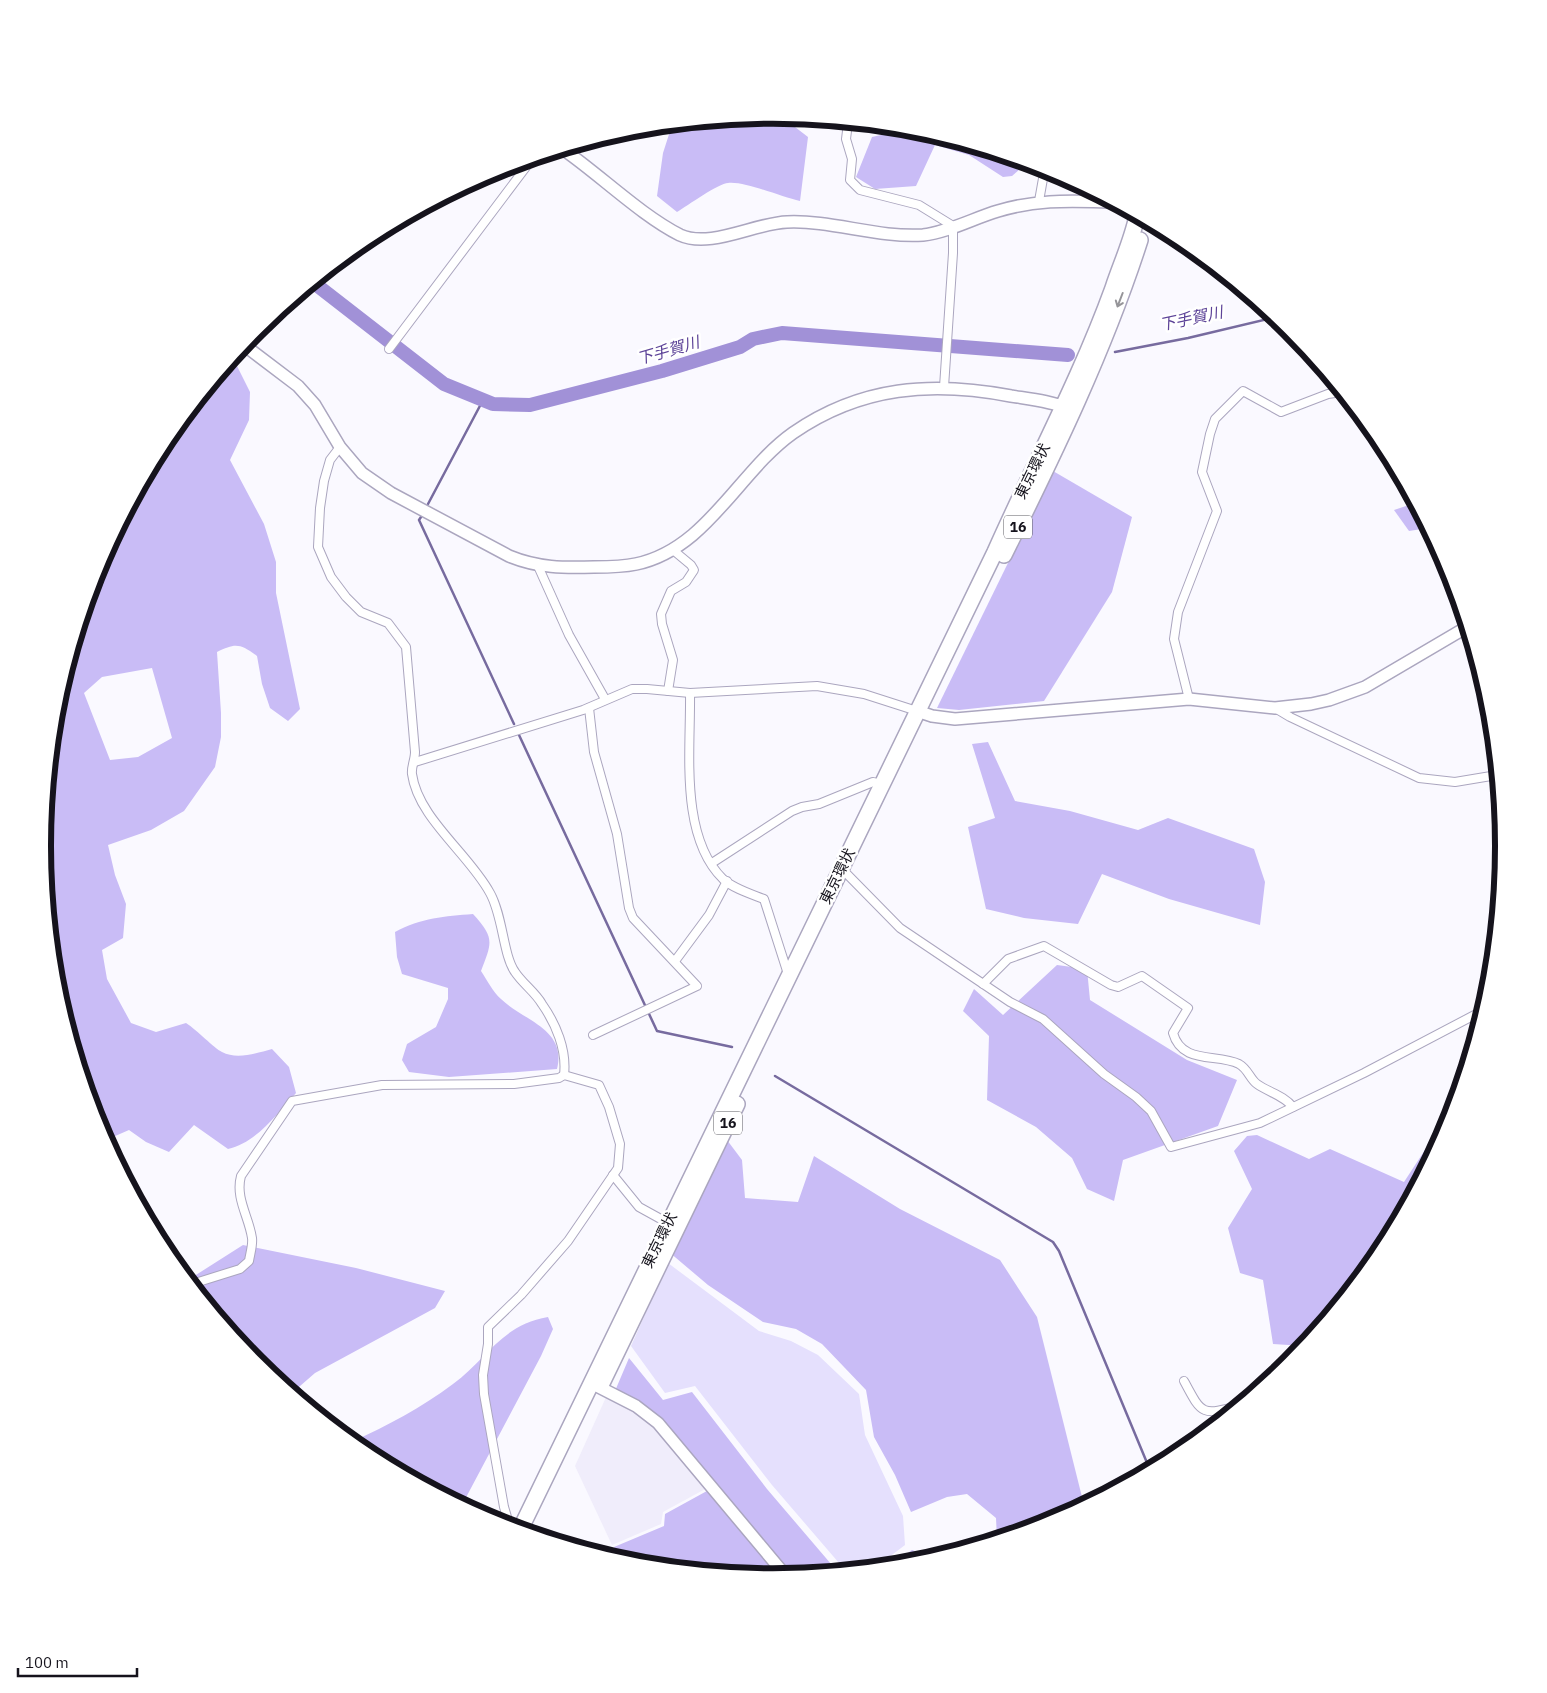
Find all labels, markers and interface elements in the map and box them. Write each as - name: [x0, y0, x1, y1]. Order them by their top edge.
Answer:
- one-way arrow: [1115, 292, 1124, 307]
- water label: 下手賀川: [1158, 301, 1226, 334]
- water label: 下手賀川: [634, 331, 703, 368]
- street label: 東京環状: [1010, 440, 1054, 502]
- road number: 16: [1004, 516, 1032, 538]
- street label: 東京環状: [815, 845, 859, 907]
- road number: 16: [714, 1112, 742, 1134]
- street label: 東京環状: [637, 1209, 681, 1271]
- scale bar: [18, 1646, 136, 1678]
- text: 100 m: [25, 1653, 69, 1672]

